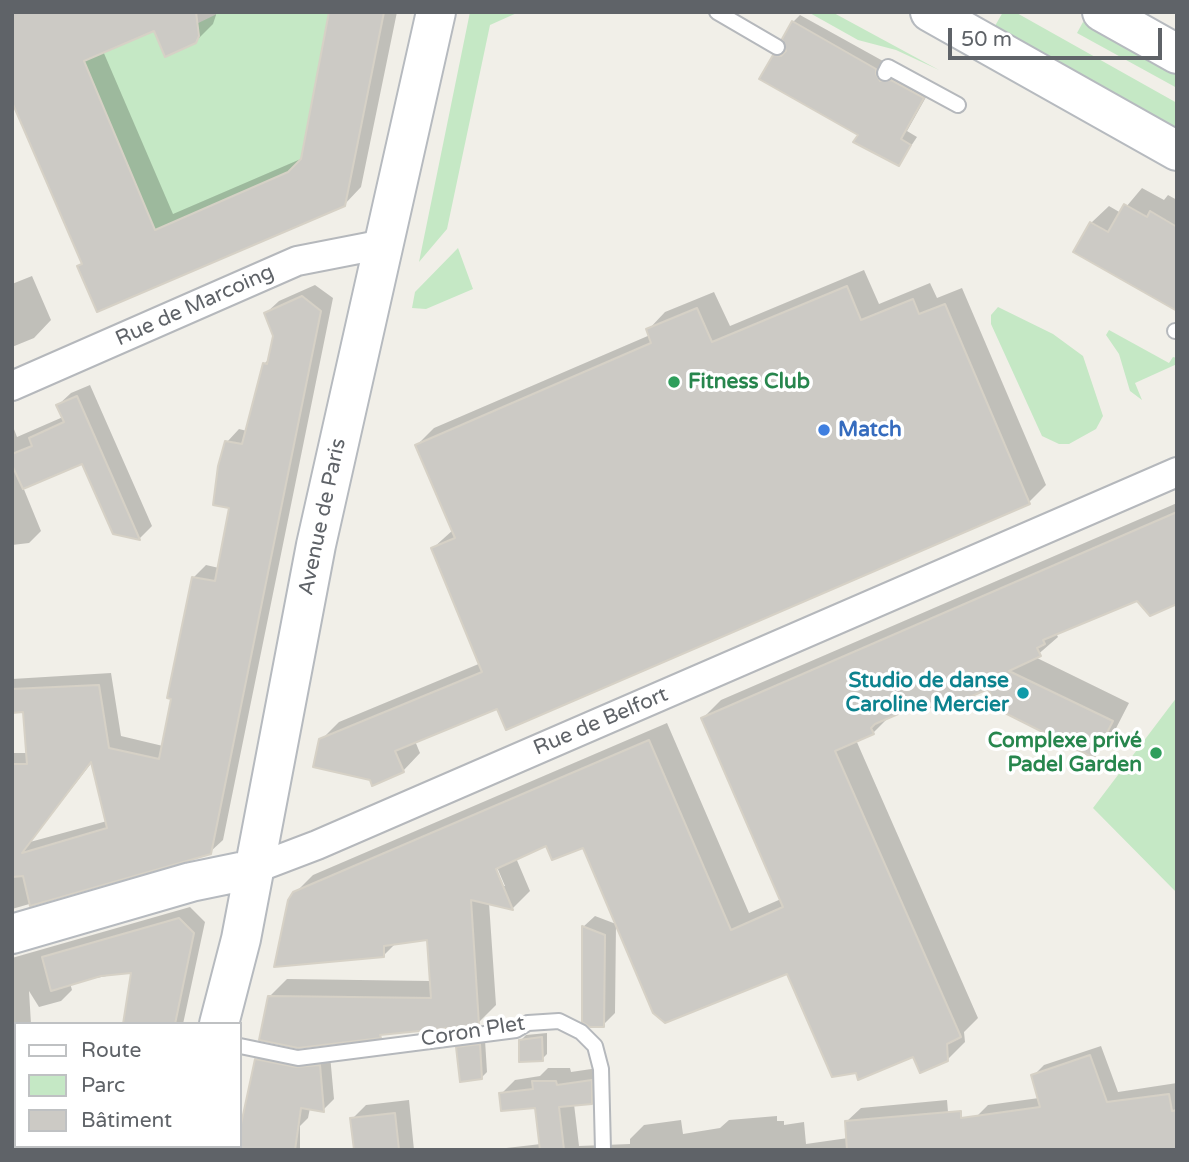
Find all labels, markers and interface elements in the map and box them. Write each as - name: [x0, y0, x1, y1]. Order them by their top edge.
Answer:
- scale bar: [951, 14, 1164, 58]
- text: 50 m: [961, 27, 1012, 52]
- street label: Rue de Marcoing: [112, 260, 278, 352]
- place label: Fitness Club: [688, 369, 810, 395]
- marker: Fitness Club: [666, 374, 682, 390]
- place label: Match: [838, 417, 902, 443]
- marker: Match: [816, 422, 832, 438]
- street label: Avenue de Paris: [294, 436, 352, 598]
- place label: Studio de danse Caroline Mercier: [846, 668, 1009, 718]
- street label: Rue de Belfort: [530, 682, 672, 762]
- marker: Studio de danse Caroline Mercier: [1015, 685, 1031, 701]
- place label: Complexe privé Padel Garden: [988, 728, 1142, 778]
- marker: Complexe privé Padel Garden: [1148, 745, 1164, 761]
- street label: Coron Plet: [419, 1011, 527, 1053]
- legend: [14, 1022, 242, 1148]
- text: Route: [81, 1038, 141, 1063]
- text: Parc: [81, 1073, 125, 1098]
- text: Bâtiment: [81, 1108, 172, 1133]

